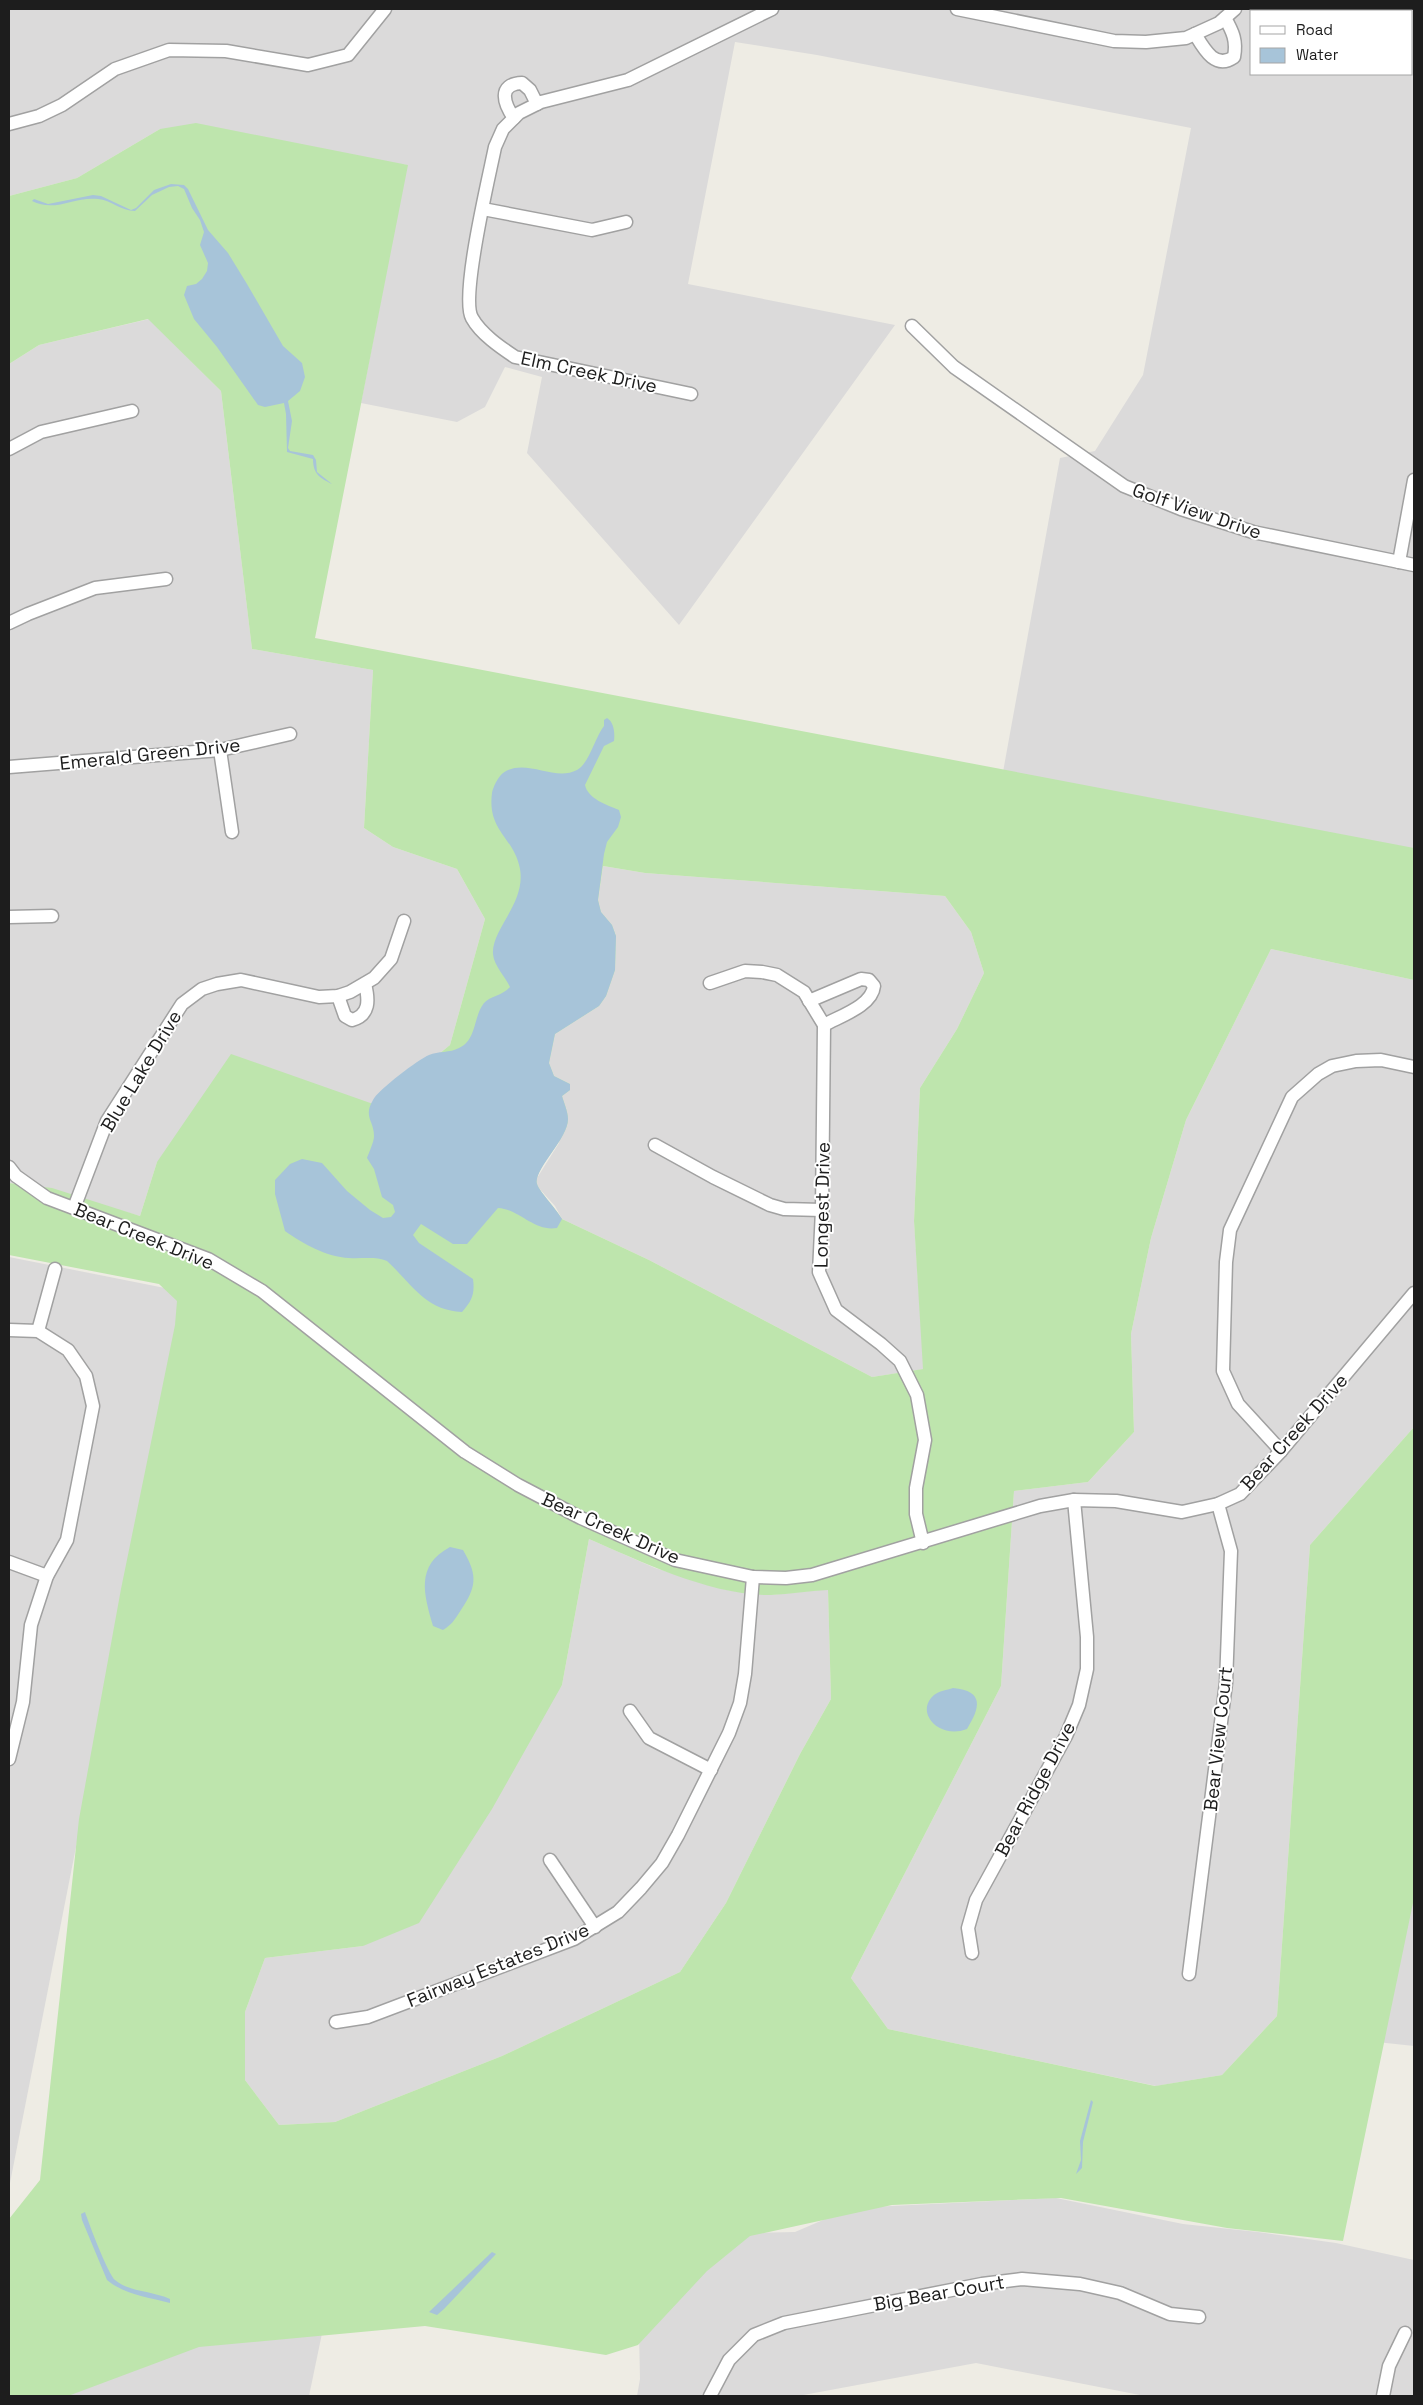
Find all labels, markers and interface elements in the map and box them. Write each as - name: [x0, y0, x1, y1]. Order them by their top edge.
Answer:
- legend: [1250, 10, 1413, 75]
- text: Road: [1296, 20, 1333, 39]
- text: Water: [1296, 45, 1339, 64]
- street label: Elm Creek Drive: [519, 345, 659, 399]
- street label: Golf View Drive: [1129, 477, 1265, 545]
- street label: Emerald Green Drive: [58, 732, 242, 776]
- street label: Blue Lake Drive: [95, 1006, 187, 1136]
- street label: Longest Drive: [808, 1142, 836, 1268]
- street label: Bear Creek Drive: [70, 1197, 218, 1275]
- street label: Bear Creek Drive: [1235, 1368, 1353, 1496]
- street label: Bear Creek Drive: [538, 1486, 684, 1570]
- street label: Bear View Court: [1198, 1665, 1238, 1813]
- street label: Bear Ridge Drive: [989, 1717, 1081, 1861]
- street label: Fairway Estates Drive: [403, 1917, 593, 2013]
- street label: Big Bear Court: [872, 2269, 1006, 2317]

